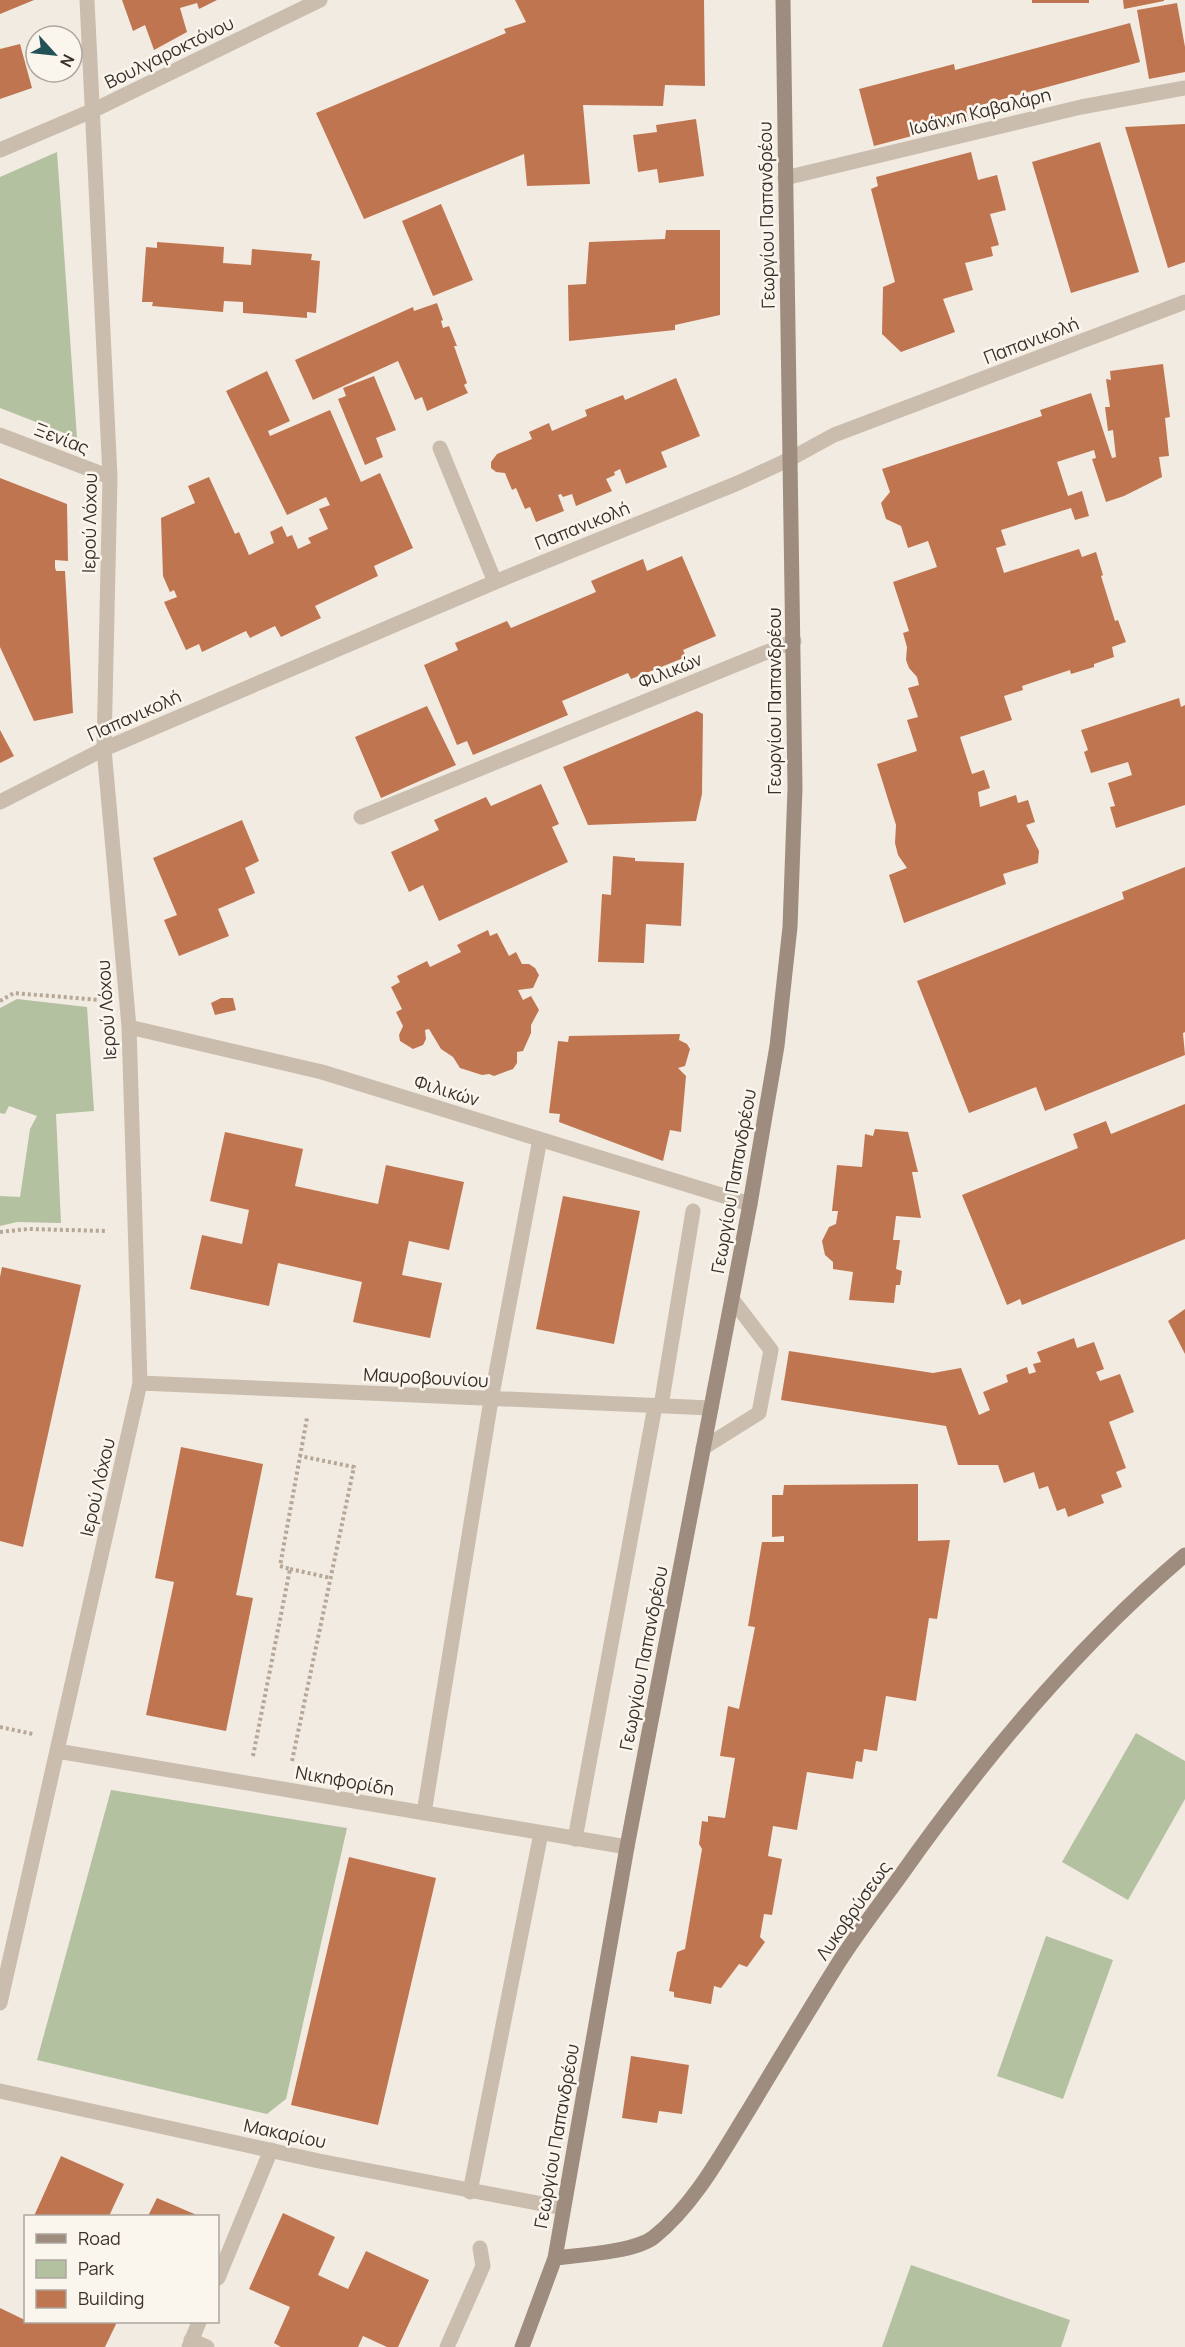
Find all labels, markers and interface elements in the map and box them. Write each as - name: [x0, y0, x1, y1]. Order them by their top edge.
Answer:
- street label: Βουλγαροκτόνου: [100, 10, 238, 94]
- north arrow: [24, 24, 84, 84]
- text: N: [55, 51, 80, 71]
- street label: Ιωάννη Καβαλάρη: [907, 82, 1053, 140]
- street label: Γεωργίου Παπανδρέου: [752, 121, 780, 309]
- street label: Παπανικολή: [980, 311, 1082, 369]
- street label: Ξενίας: [31, 417, 93, 459]
- street label: Ιερού Λόχου: [76, 473, 102, 573]
- street label: Παπανικολή: [531, 495, 633, 555]
- street label: Γεωργίου Παπανδρέου: [762, 607, 786, 795]
- street label: Φιλικών: [635, 646, 705, 694]
- street label: Παπανικολή: [83, 684, 185, 746]
- street label: Ιερού Λόχου: [91, 959, 121, 1061]
- street label: Φιλικών: [412, 1069, 482, 1111]
- street label: Γεωργίου Παπανδρέου: [705, 1087, 761, 1275]
- street label: Μαυροβουνίου: [363, 1362, 489, 1392]
- street label: Ιερού Λόχου: [74, 1435, 120, 1539]
- street label: Γεωργίου Παπανδρέου: [613, 1564, 673, 1752]
- street label: Νικηφορίδη: [294, 1759, 396, 1801]
- street label: Λυκοβρύσεως: [810, 1856, 896, 1964]
- street label: Γεωργίου Παπανδρέου: [528, 2042, 584, 2230]
- street label: Μακαρίου: [242, 2113, 328, 2153]
- legend: [24, 2215, 219, 2323]
- text: Road: [78, 2226, 121, 2250]
- text: Park: [78, 2256, 115, 2280]
- text: Building: [78, 2286, 144, 2310]

